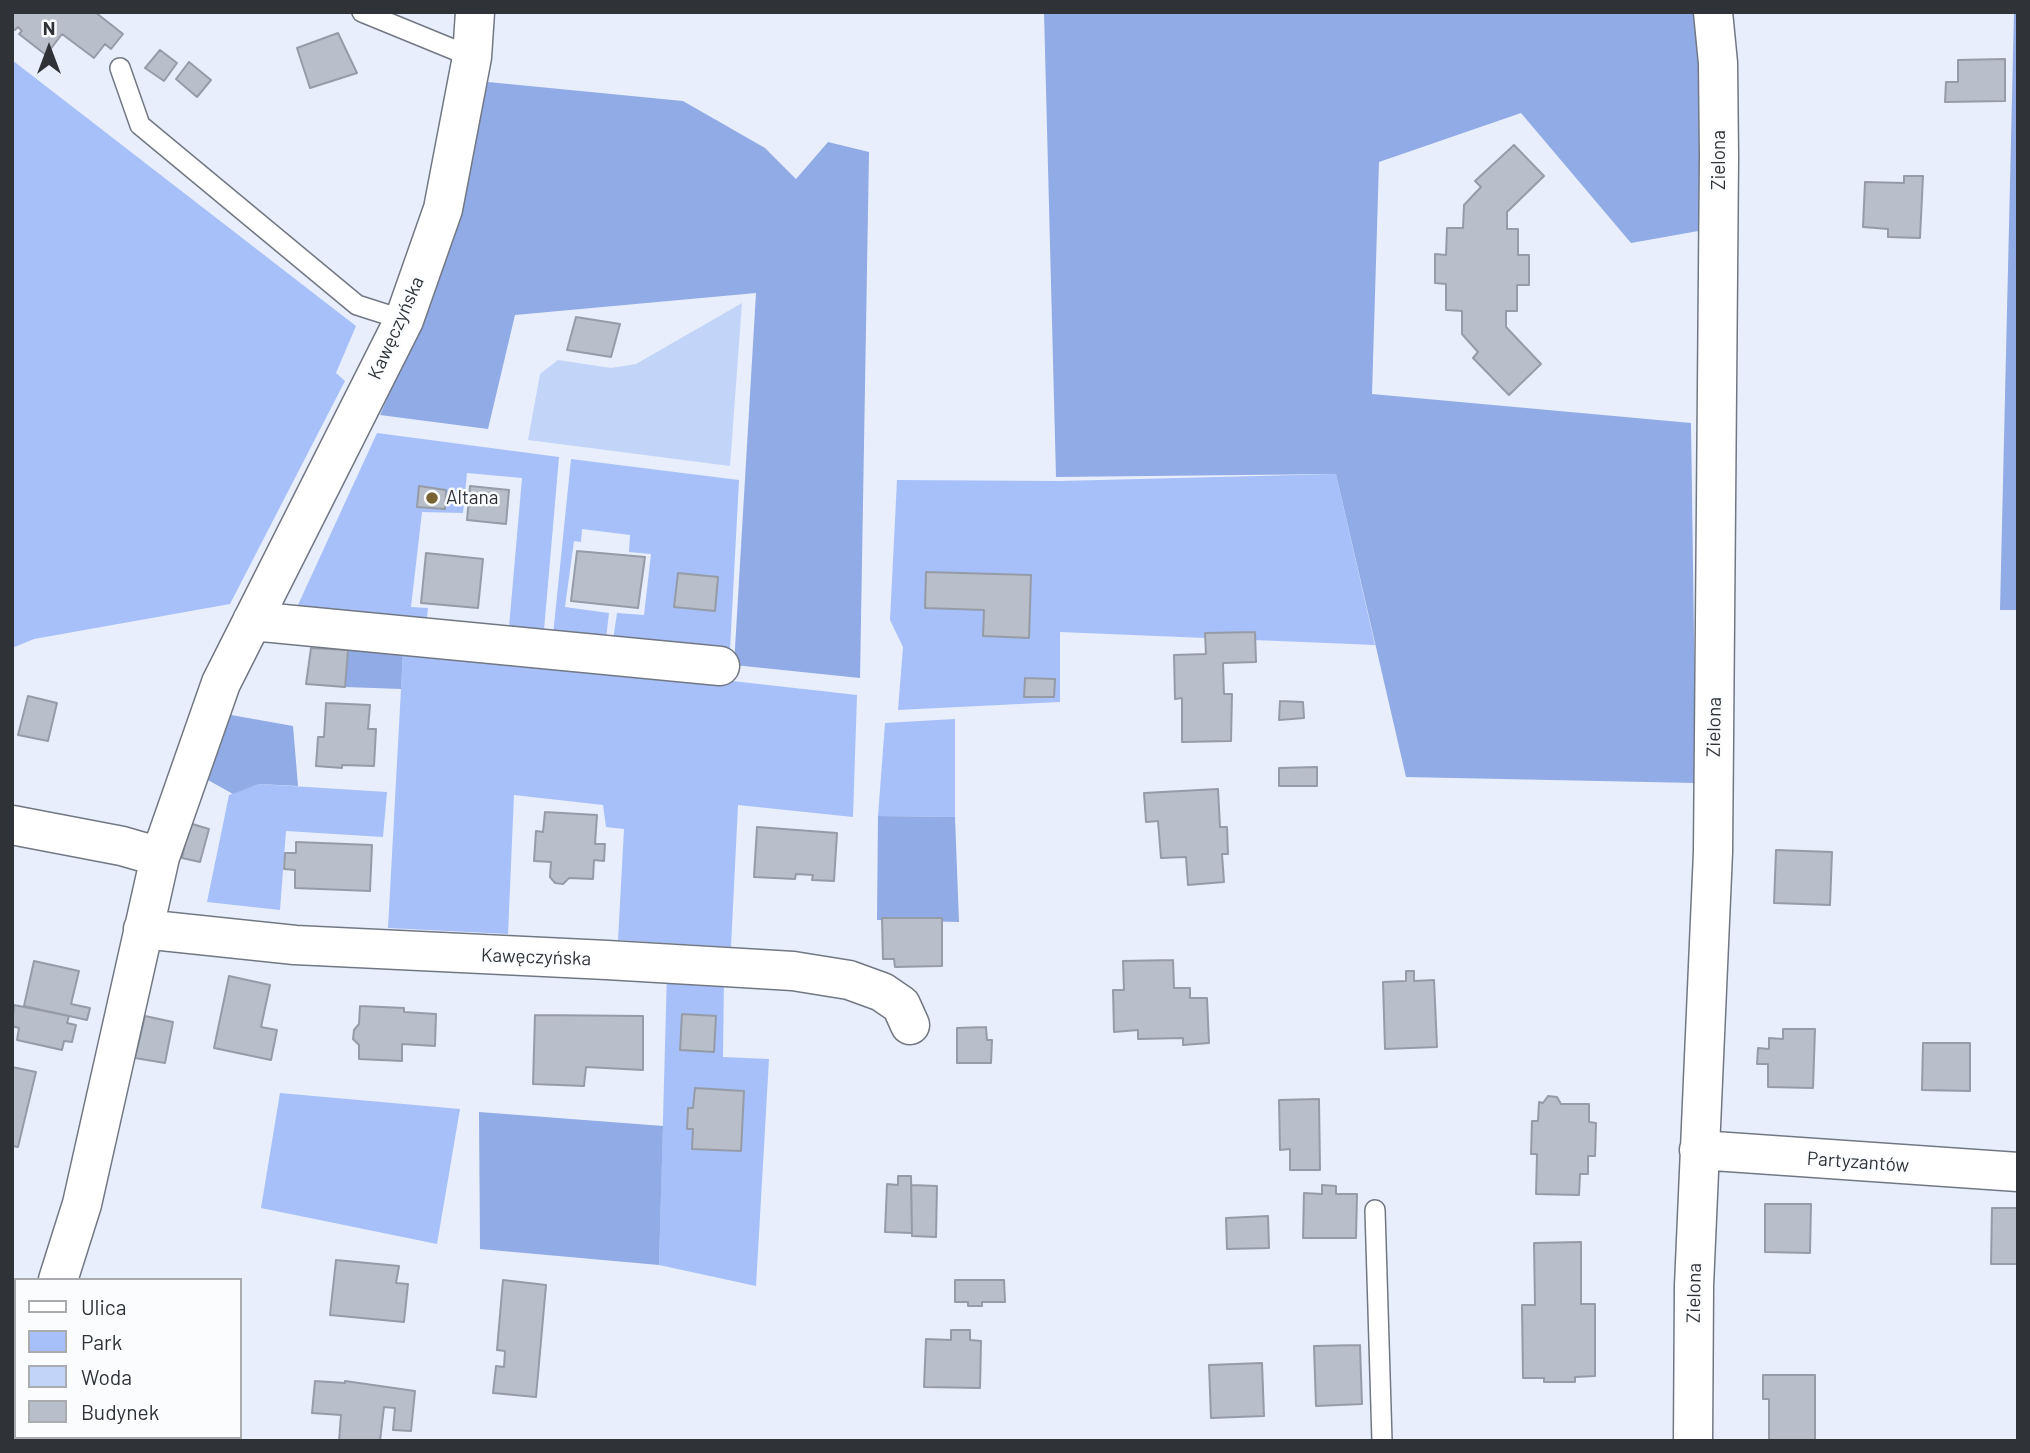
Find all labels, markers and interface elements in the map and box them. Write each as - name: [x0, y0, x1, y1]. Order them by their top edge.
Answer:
- north arrow: [14, 14, 84, 84]
- text: N: [43, 16, 55, 39]
- street label: Zielona: [1708, 130, 1730, 190]
- street label: Kawęczyńska: [363, 273, 429, 383]
- place label: Altana: [446, 487, 498, 509]
- marker: Altana: [424, 490, 440, 506]
- street label: Zielona: [1702, 697, 1726, 757]
- street label: Kawęczyńska: [480, 944, 592, 970]
- street label: Partyzantów: [1806, 1147, 1910, 1177]
- street label: Zielona: [1682, 1263, 1706, 1323]
- legend: [14, 1278, 242, 1439]
- text: Ulica: [81, 1294, 126, 1319]
- text: Park: [81, 1329, 122, 1354]
- text: Woda: [81, 1364, 132, 1389]
- text: Budynek: [81, 1399, 159, 1424]

